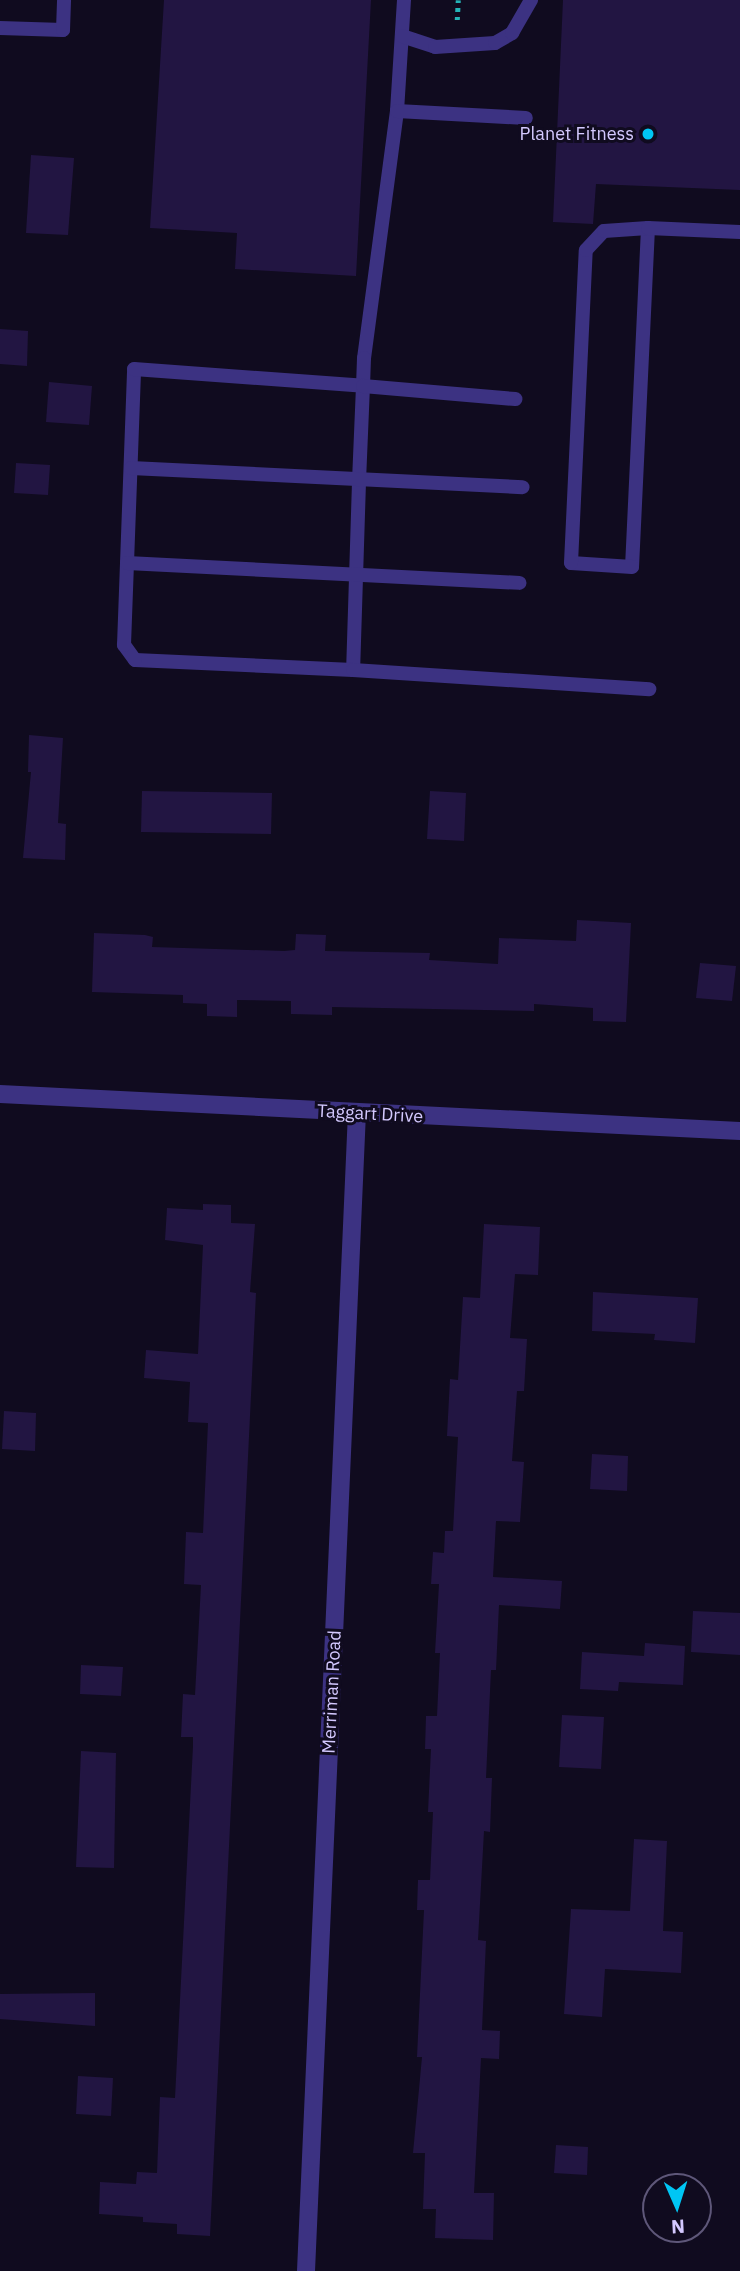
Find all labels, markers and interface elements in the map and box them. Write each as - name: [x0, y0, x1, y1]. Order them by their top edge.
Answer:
- place label: Planet Fitness: [520, 123, 634, 145]
- marker: Planet Fitness: [640, 126, 656, 142]
- street label: Taggart Drive: [316, 1100, 424, 1128]
- street label: Merriman Road: [318, 1630, 346, 1754]
- north arrow: [642, 2173, 712, 2243]
- text: N: [671, 2215, 686, 2239]

